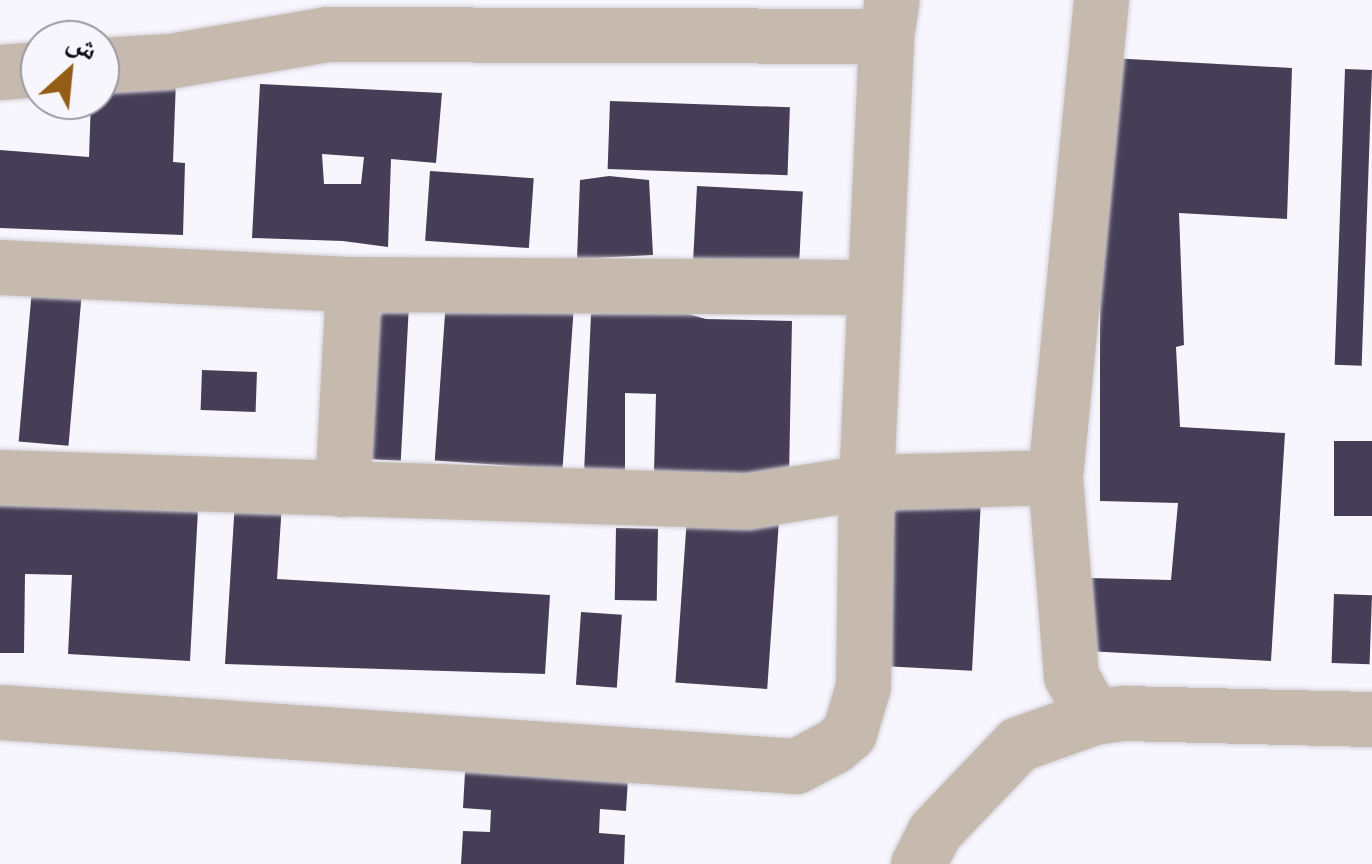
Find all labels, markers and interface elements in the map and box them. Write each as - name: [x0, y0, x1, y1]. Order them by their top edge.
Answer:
- north arrow: [20, 20, 120, 120]
- text: ش: [62, 23, 104, 66]

